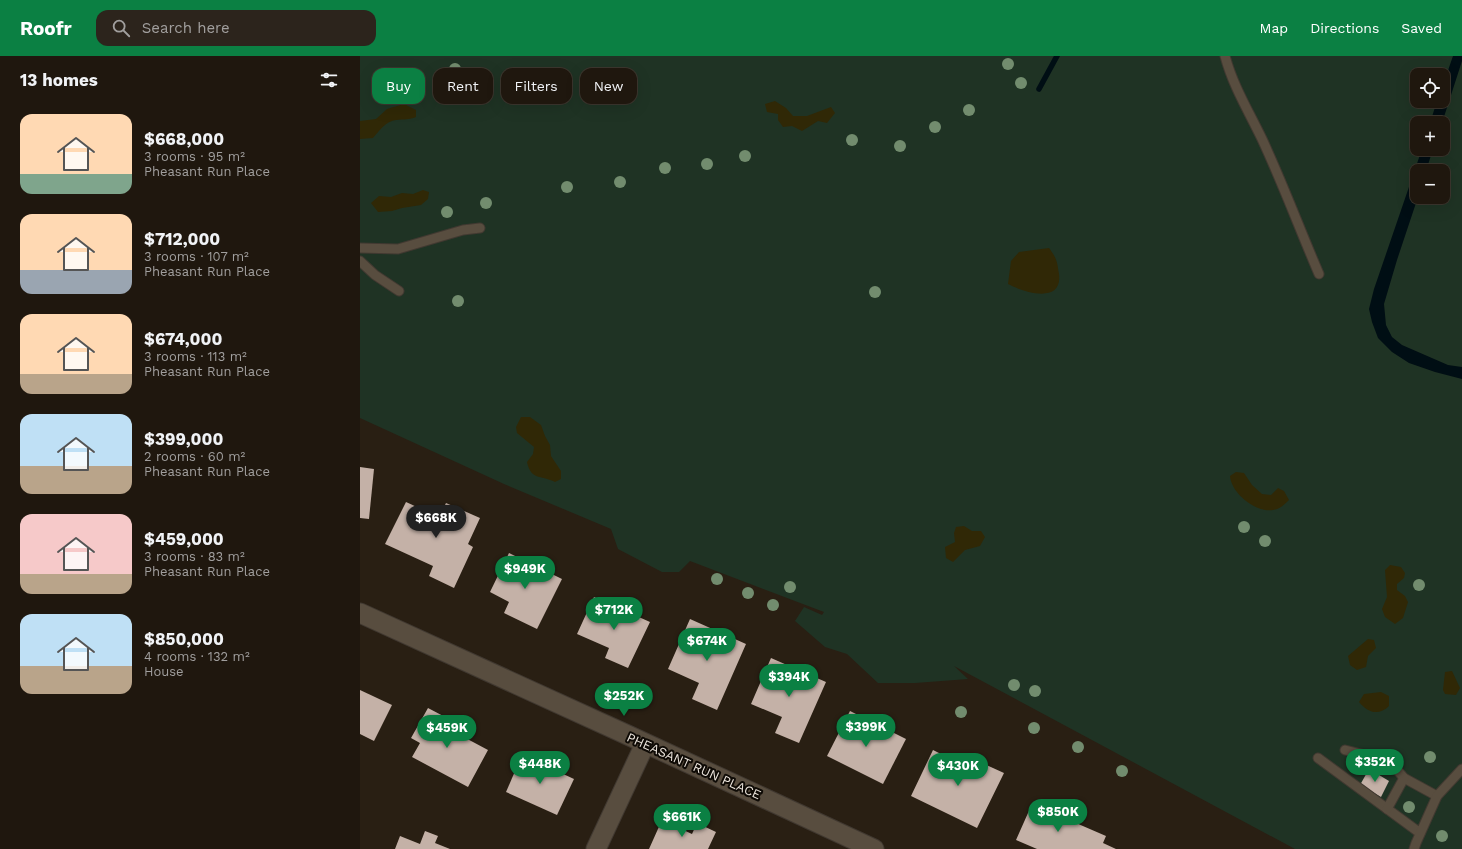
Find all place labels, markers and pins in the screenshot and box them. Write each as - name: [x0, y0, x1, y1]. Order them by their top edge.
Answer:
- pin: $668K: [408, 505, 464, 539]
- pin: $949K: [497, 556, 553, 590]
- pin: $712K: [586, 597, 642, 631]
- pin: $674K: [679, 628, 735, 662]
- pin: $394K: [761, 664, 817, 698]
- pin: $252K: [596, 683, 652, 717]
- pin: $399K: [838, 714, 894, 748]
- pin: $459K: [419, 715, 475, 749]
- pin: $352K: [1347, 749, 1403, 783]
- pin: $448K: [512, 751, 568, 785]
- pin: $430K: [930, 753, 986, 787]
- pin: $850K: [1030, 799, 1086, 833]
- pin: $661K: [654, 804, 710, 838]

